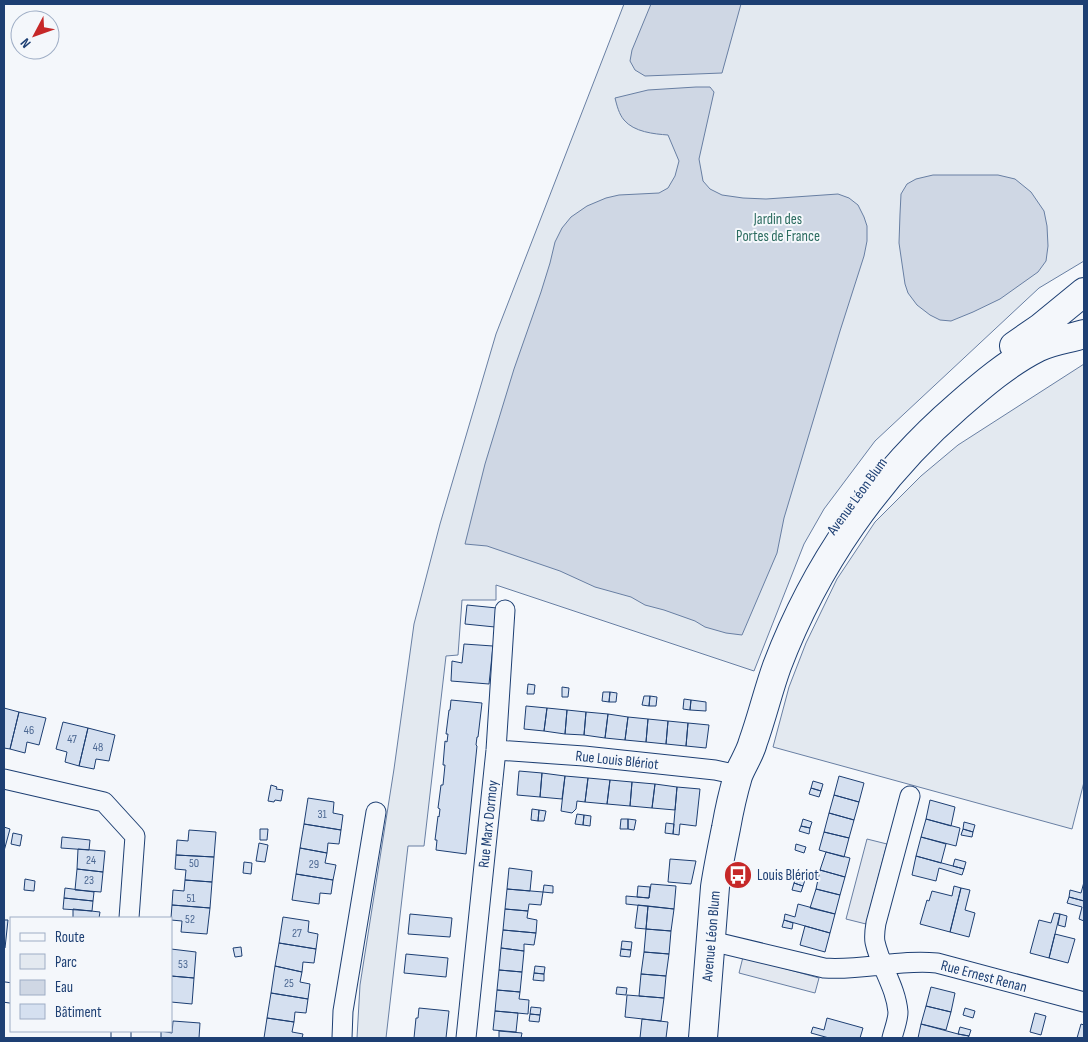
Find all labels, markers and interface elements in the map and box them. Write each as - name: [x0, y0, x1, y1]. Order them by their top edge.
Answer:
- north arrow: [10, 10, 60, 60]
- text: N: [17, 35, 34, 52]
- park label: Jardin des Portes de France: [736, 210, 820, 246]
- street label: Avenue Léon Blum: [822, 454, 892, 539]
- house number: 46: [24, 723, 34, 738]
- house number: 47: [67, 732, 77, 747]
- house number: 48: [93, 740, 103, 755]
- street label: Rue Louis Blériot: [574, 747, 660, 774]
- street label: Rue Marx Dormoy: [474, 779, 503, 869]
- house number: 31: [317, 807, 327, 822]
- house number: 24: [86, 853, 96, 868]
- house number: 50: [189, 856, 199, 871]
- house number: 29: [309, 857, 319, 872]
- bus stop icon: Louis Blériot: [723, 860, 753, 890]
- place label: Louis Blériot: [757, 866, 819, 885]
- house number: 23: [84, 873, 94, 888]
- street label: Avenue Léon Blum: [698, 890, 725, 983]
- house number: 51: [186, 891, 196, 906]
- house number: 52: [185, 912, 195, 927]
- legend: [10, 917, 172, 1032]
- house number: 27: [292, 926, 302, 941]
- text: Route: [55, 928, 85, 947]
- text: Parc: [55, 953, 77, 972]
- street label: Rue Ernest Renan: [939, 956, 1029, 997]
- house number: 53: [178, 957, 188, 972]
- house number: 25: [284, 976, 294, 991]
- text: Eau: [55, 978, 73, 997]
- text: Bâtiment: [55, 1003, 102, 1022]

